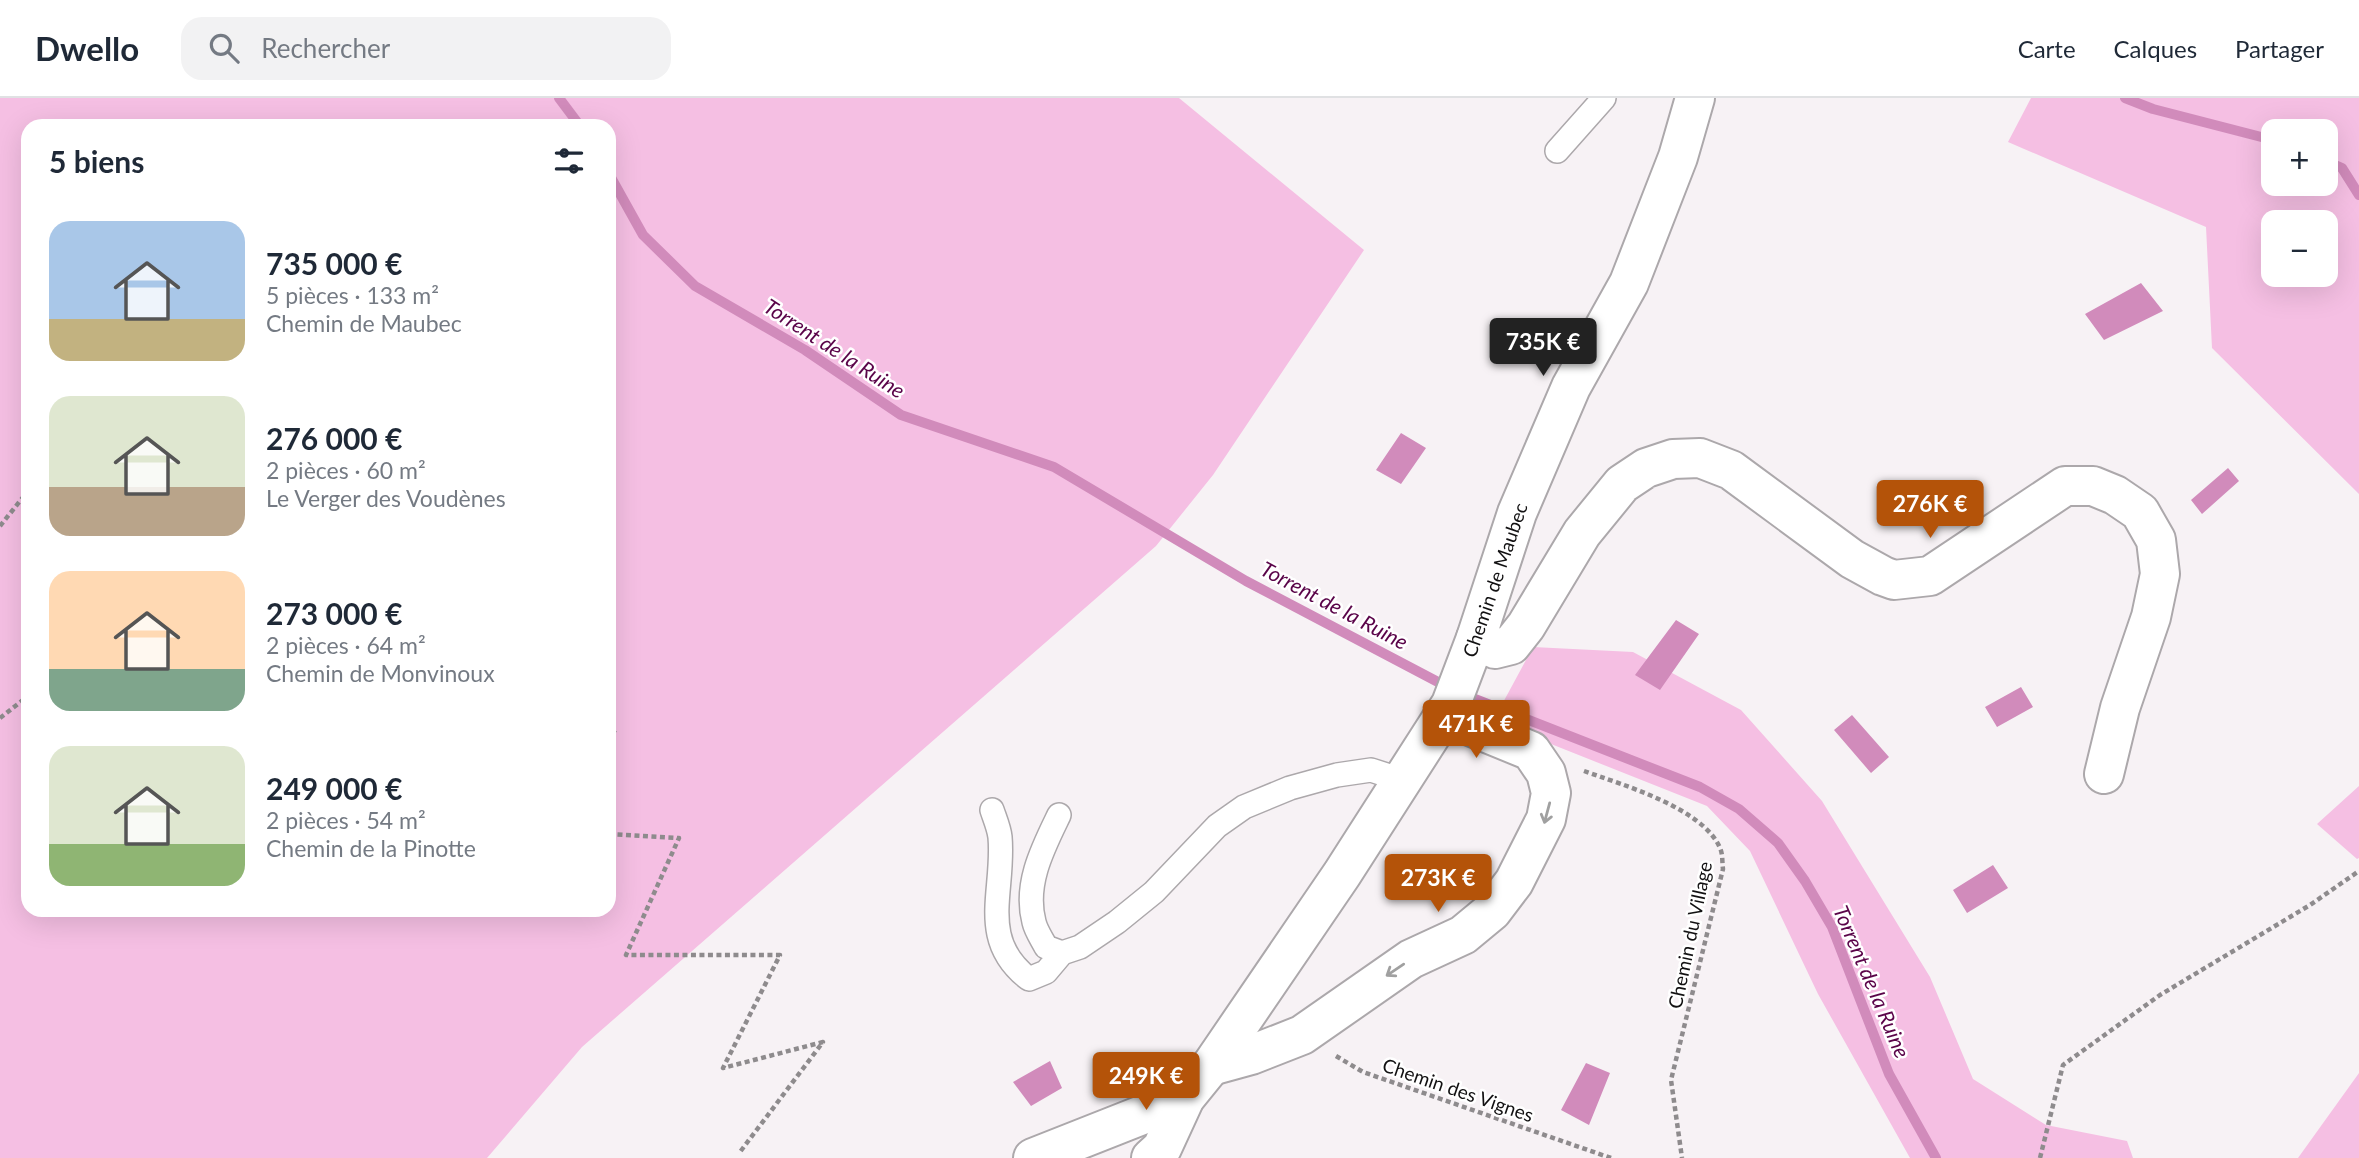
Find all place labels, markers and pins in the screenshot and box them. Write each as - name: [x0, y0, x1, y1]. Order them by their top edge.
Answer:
- pin: 735K €: [1486, 318, 1600, 378]
- pin: 276K €: [1873, 480, 1987, 540]
- pin: 471K €: [1419, 700, 1533, 760]
- pin: 273K €: [1381, 854, 1495, 914]
- pin: 249K €: [1089, 1052, 1203, 1112]

